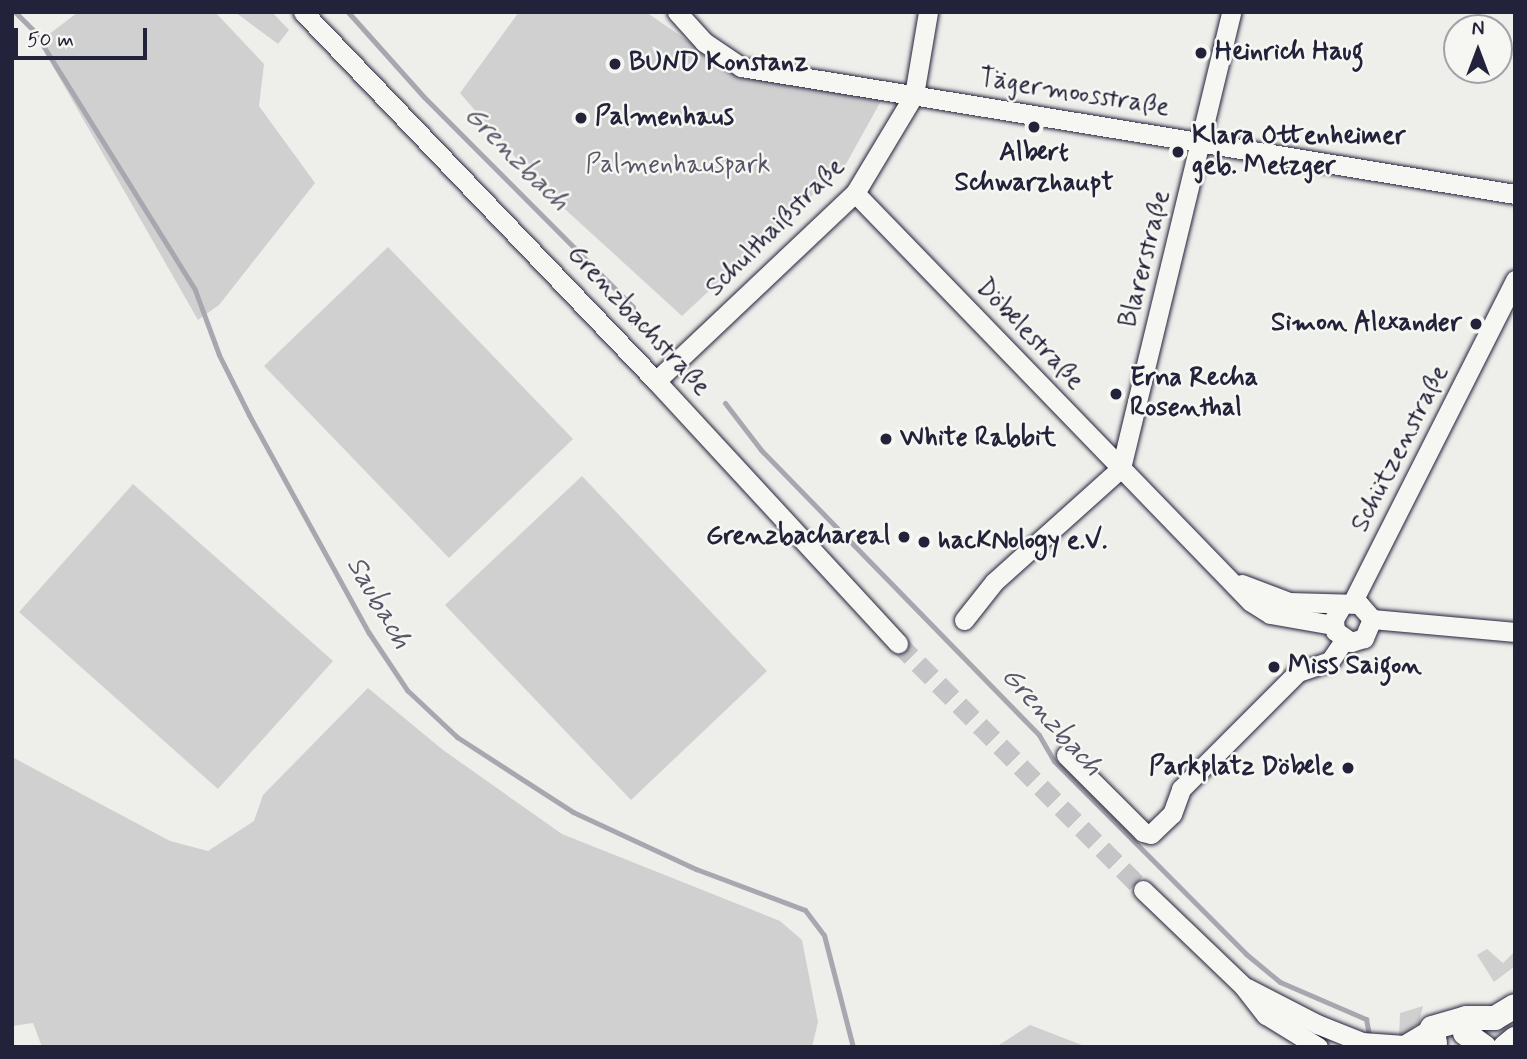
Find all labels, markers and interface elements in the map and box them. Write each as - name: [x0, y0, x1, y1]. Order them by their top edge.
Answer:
- scale bar: [18, 14, 150, 58]
- north arrow: [1443, 14, 1513, 84]
- text: N: [1472, 17, 1484, 42]
- text: 50 m: [27, 26, 74, 54]
- place label: Heinrich Haug: [1215, 37, 1364, 69]
- marker: Heinrich Haug: [1193, 45, 1209, 61]
- place label: BUND Konstanz: [629, 48, 808, 80]
- marker: BUND Konstanz: [607, 56, 623, 72]
- street label: Tägermoosstraße: [977, 64, 1171, 124]
- water label: Grenzbach: [456, 99, 576, 219]
- place label: Palmenhaus: [595, 102, 734, 134]
- marker: Palmenhaus: [573, 110, 589, 126]
- marker: Albert Schwarzhaupt: [1026, 119, 1042, 135]
- place label: Klara Ottenheimer geb. Metzger: [1192, 121, 1407, 182]
- place label: Albert Schwarzhaupt: [955, 138, 1113, 200]
- marker: Klara Ottenheimer geb. Metzger: [1170, 144, 1186, 160]
- park label: Palmenhauspark: [586, 150, 770, 182]
- street label: Schulthaißstraße: [700, 152, 852, 304]
- street label: Blarerstraße: [1114, 187, 1178, 331]
- street label: Grenzbachstraße: [560, 239, 716, 403]
- street label: Döbelestraße: [968, 273, 1090, 397]
- place label: Simon Alexander: [1271, 308, 1462, 340]
- marker: Simon Alexander: [1468, 316, 1484, 332]
- street label: Schützenstraße: [1345, 360, 1457, 538]
- place label: Erna Recha Rosenthal: [1130, 363, 1256, 424]
- marker: Erna Recha Rosenthal: [1108, 386, 1124, 402]
- place label: White Rabbit: [900, 423, 1054, 455]
- marker: White Rabbit: [878, 431, 894, 447]
- place label: Grenzbachareal: [706, 521, 890, 553]
- place label: hacKNology e.V.: [938, 526, 1107, 558]
- marker: Grenzbachareal: [896, 529, 912, 545]
- marker: hacKNology e.V.: [916, 534, 932, 550]
- water label: Saubach: [338, 551, 418, 655]
- place label: Miss Saigon: [1288, 651, 1422, 683]
- marker: Miss Saigon: [1266, 659, 1282, 675]
- water label: Grenzbach: [993, 660, 1109, 784]
- place label: Parkplatz Döbele: [1148, 752, 1334, 784]
- marker: Parkplatz Döbele: [1340, 760, 1356, 776]

